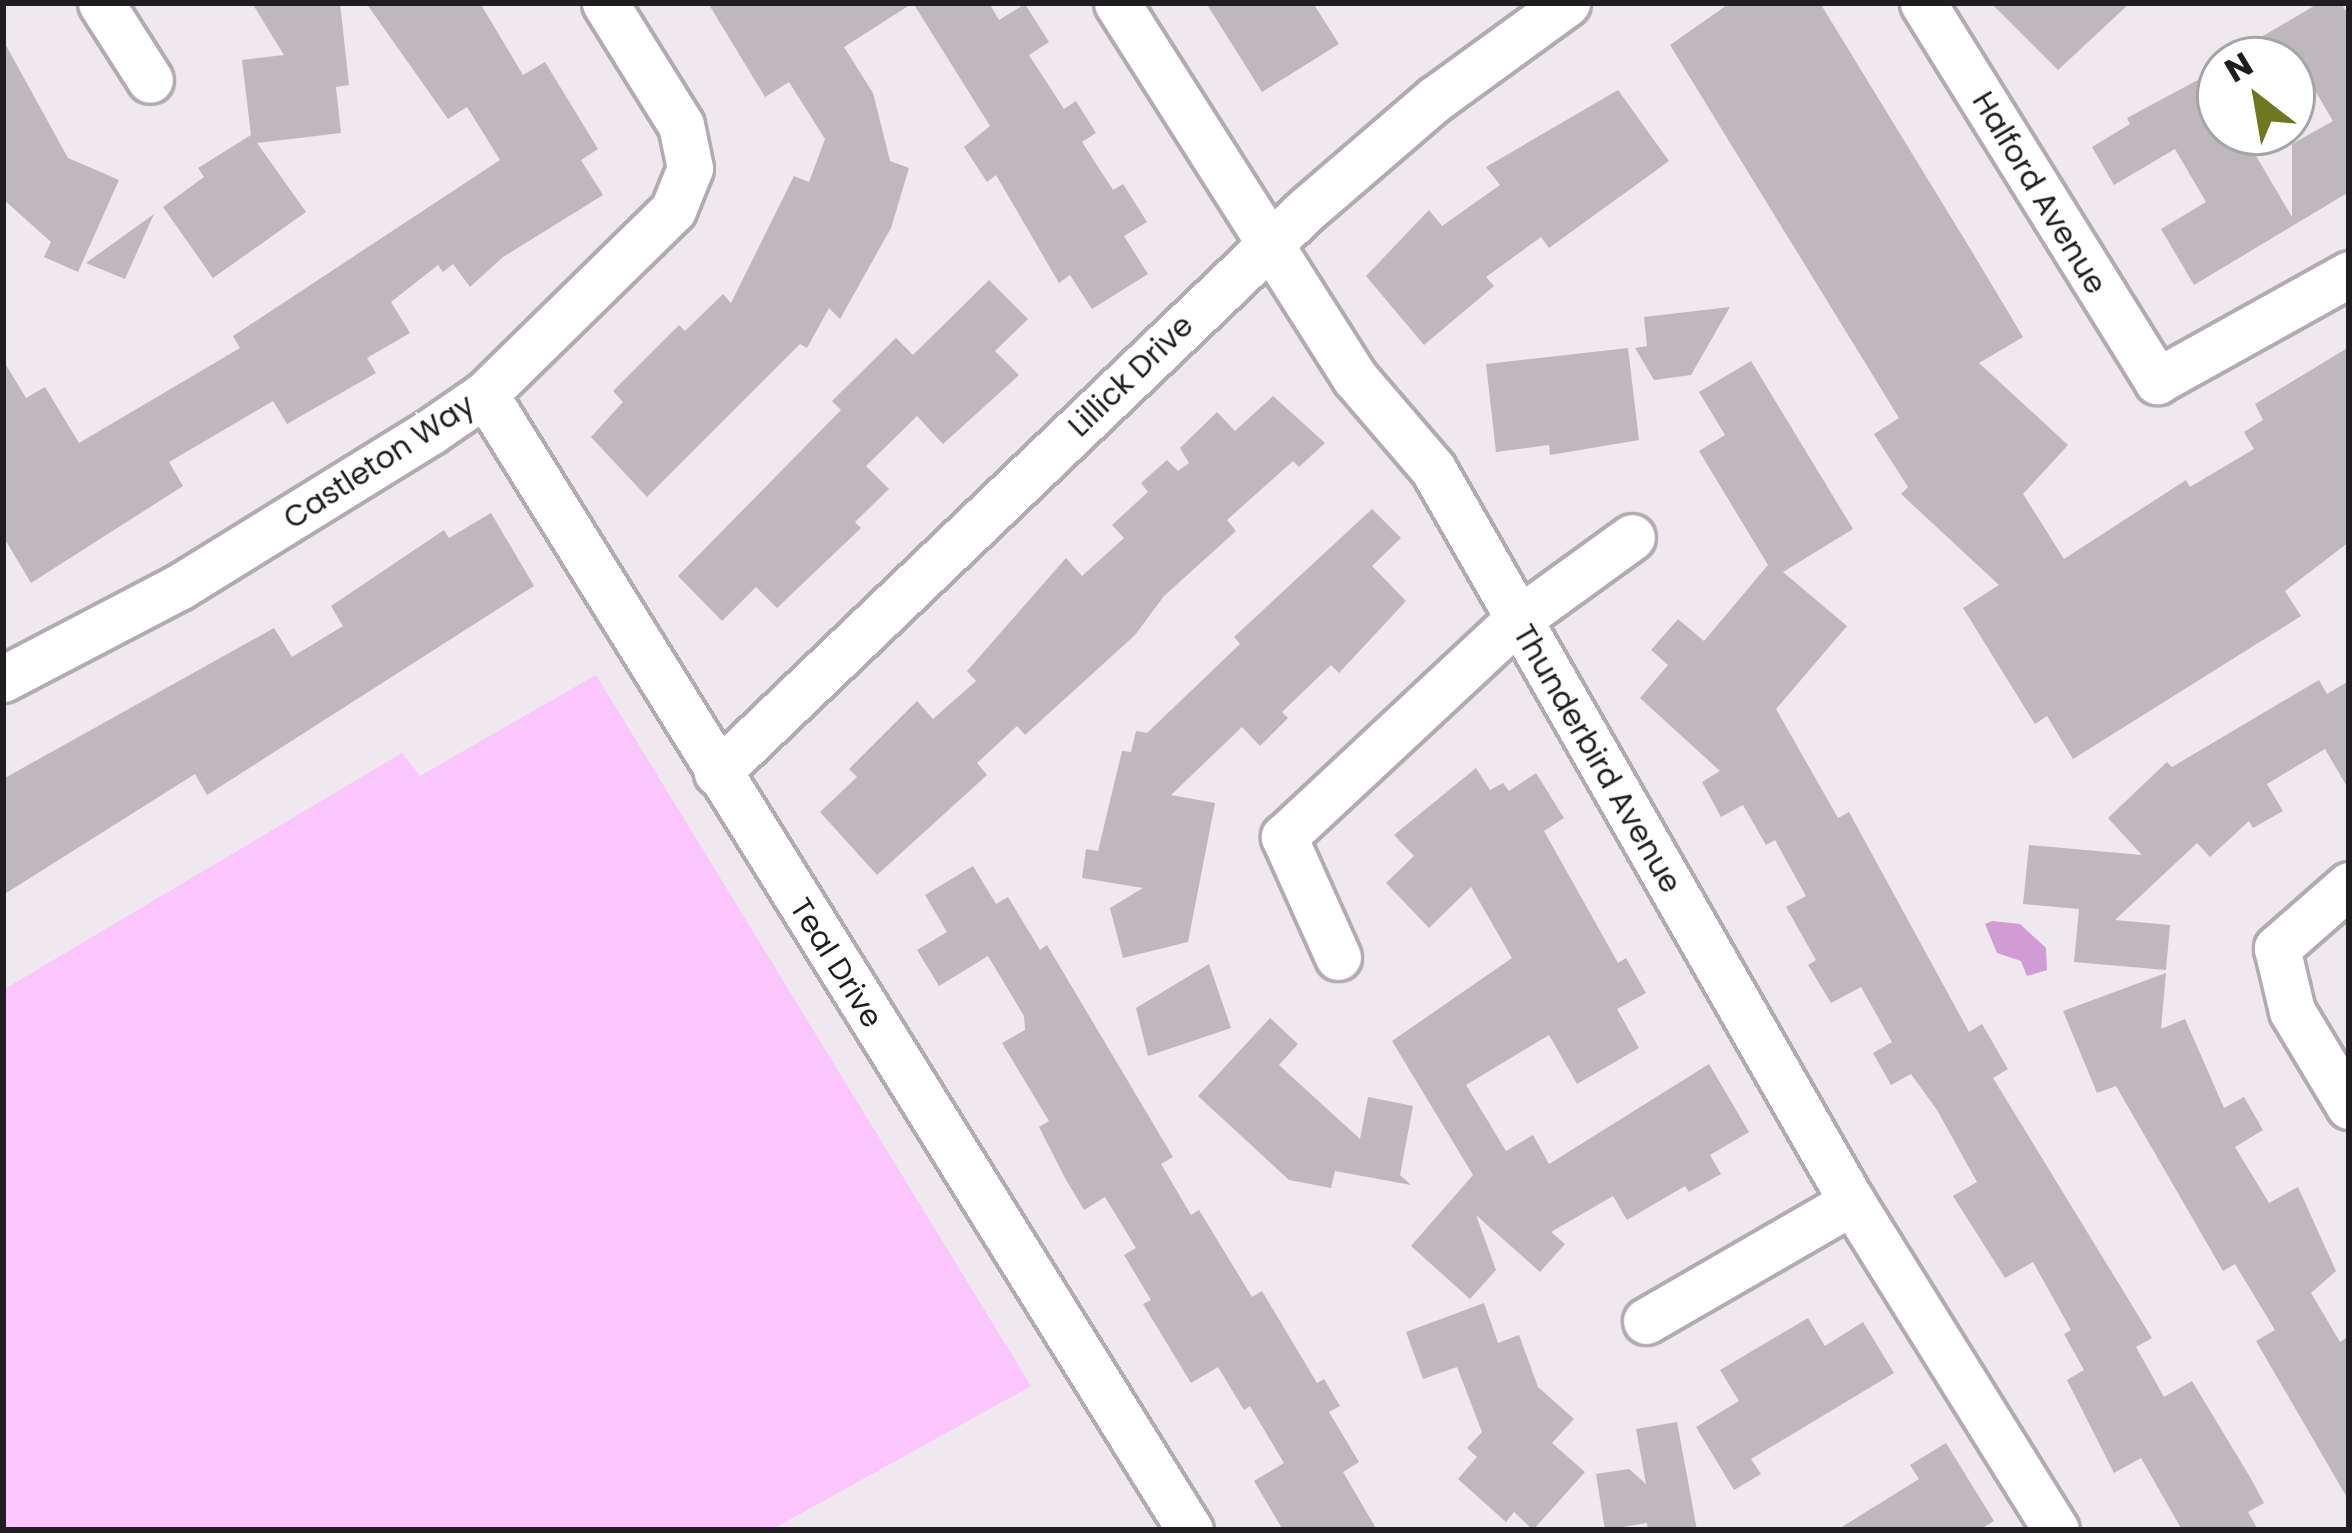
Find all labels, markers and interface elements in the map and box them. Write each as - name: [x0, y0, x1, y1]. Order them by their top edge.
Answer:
- north arrow: [2196, 36, 2316, 156]
- text: N: [2216, 41, 2261, 94]
- street label: Halford Avenue: [1964, 85, 2114, 301]
- street label: Lillick Drive: [1061, 308, 1201, 444]
- street label: Castleton Way: [277, 387, 481, 537]
- street label: Thunderbird Avenue: [1505, 618, 1689, 900]
- street label: Teal Drive: [782, 892, 890, 1034]

